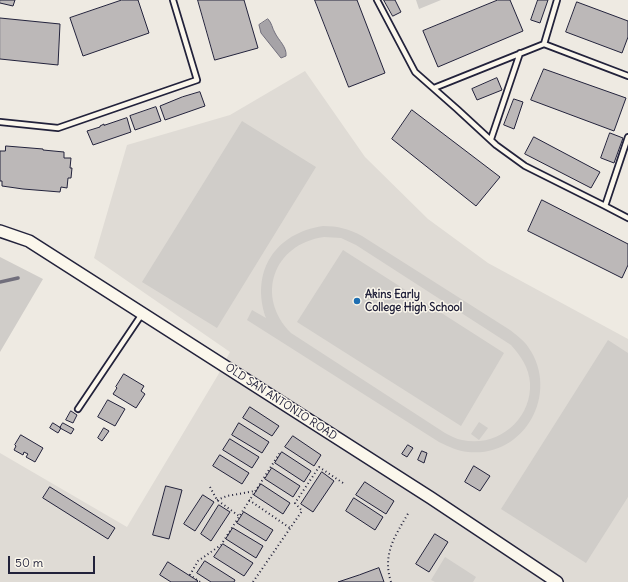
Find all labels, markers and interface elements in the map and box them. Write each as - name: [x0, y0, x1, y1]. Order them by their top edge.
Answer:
- place label: Akins Early College High School: [365, 288, 462, 314]
- marker: Akins Early College High School: [352, 296, 362, 306]
- street label: OLD SAN ANTONIO ROAD: [223, 361, 339, 443]
- scale bar: [10, 548, 97, 574]
- text: 50 m: [15, 555, 43, 570]

